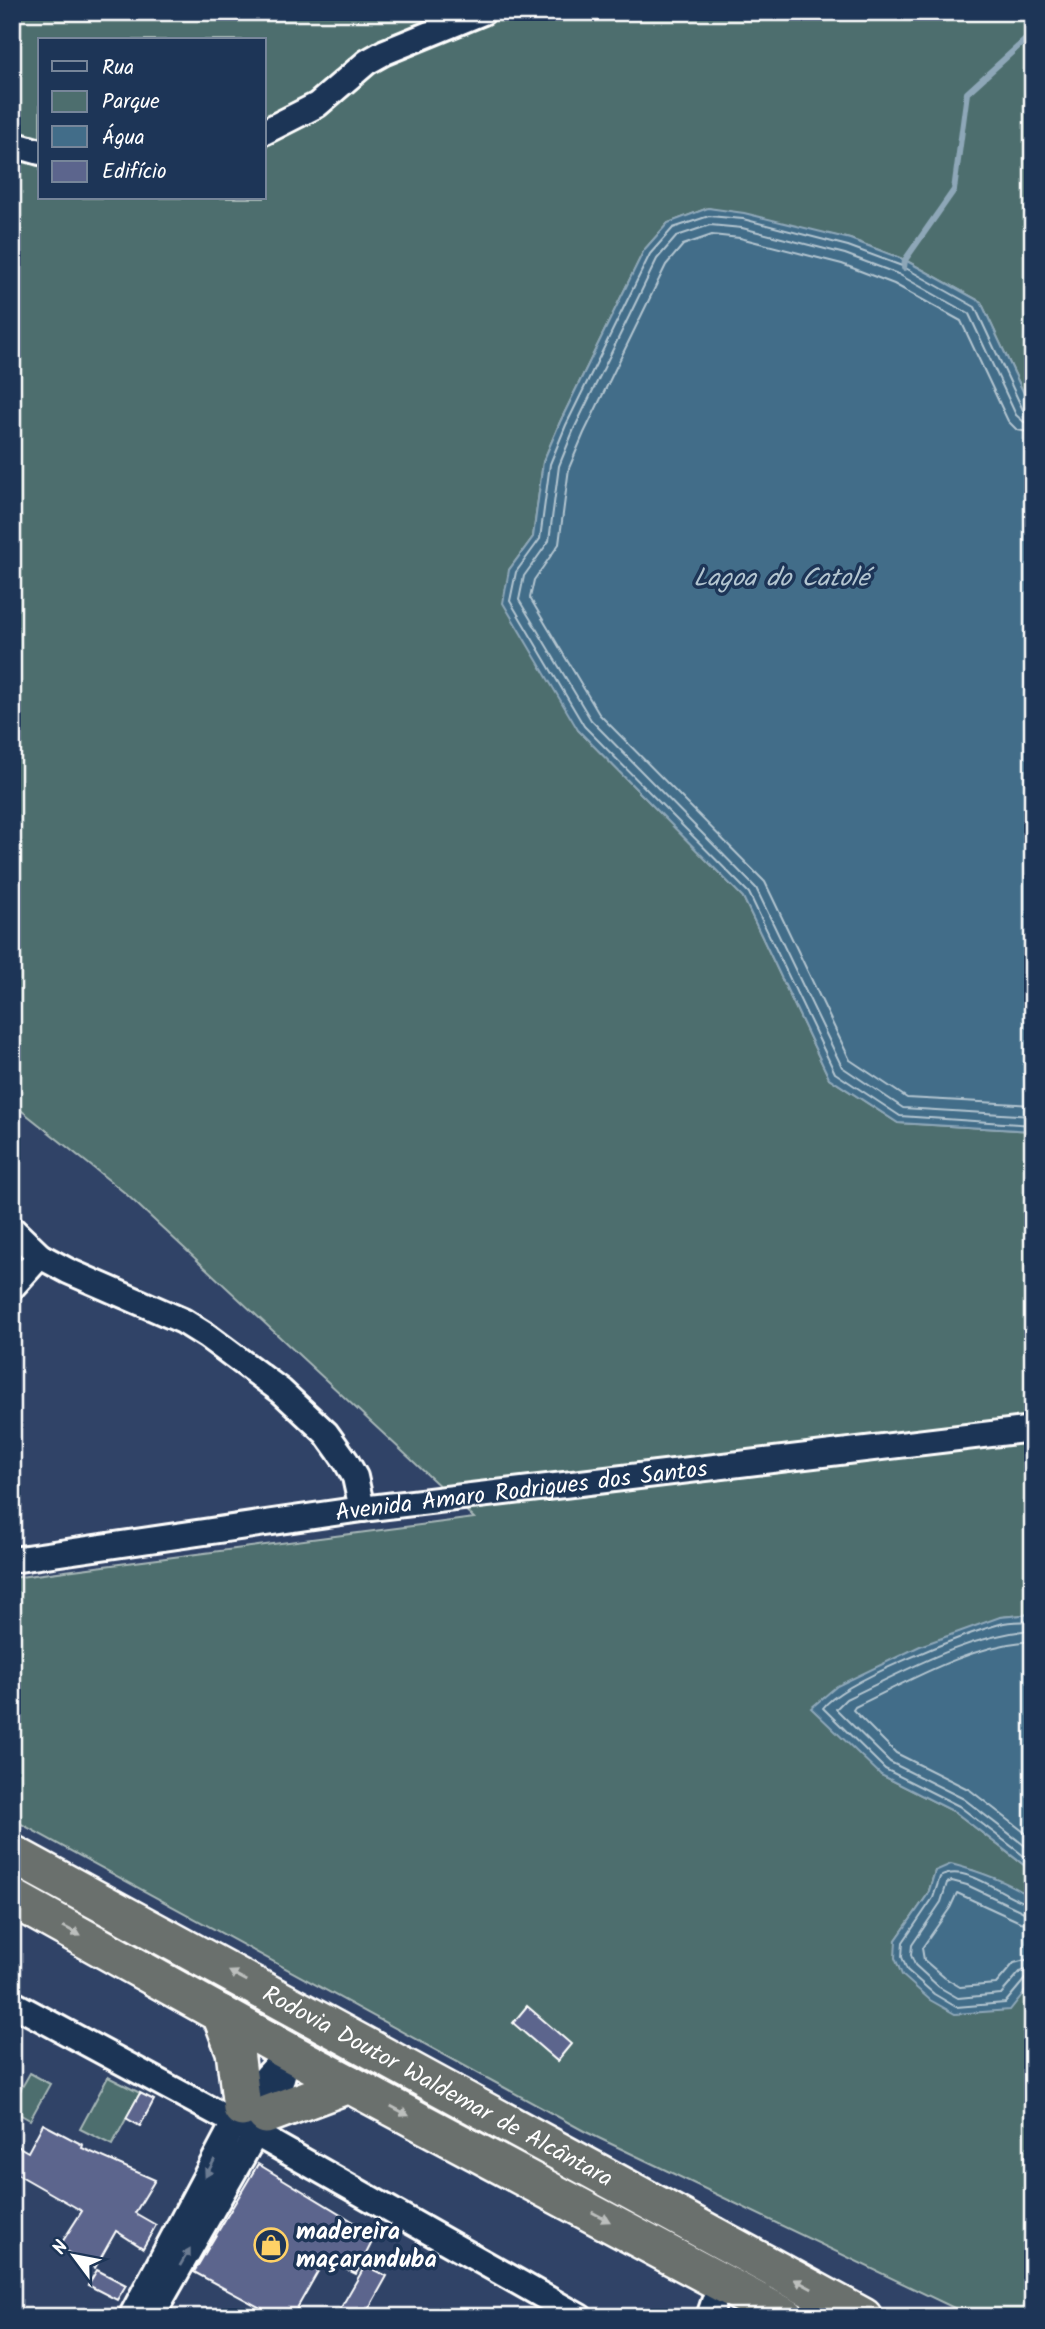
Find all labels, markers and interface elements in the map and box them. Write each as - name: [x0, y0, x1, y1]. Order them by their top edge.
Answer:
- legend: [38, 38, 266, 200]
- text: Rua: [102, 52, 134, 85]
- text: Parque: [102, 86, 160, 119]
- text: Água: [102, 122, 145, 155]
- text: Edifício: [102, 156, 167, 189]
- water label: Lagoa do Catolé: [693, 558, 874, 600]
- street label: Avenida Amaro Rodrigues dos Santos: [333, 1450, 710, 1534]
- one-way arrow: [62, 1925, 82, 1937]
- one-way arrow: [228, 1970, 247, 1982]
- street label: Rodovia Doutor Waldemar de Alcântara: [255, 1976, 620, 2198]
- one-way arrow: [390, 2105, 410, 2117]
- one-way arrow: [204, 2159, 216, 2179]
- one-way arrow: [591, 2212, 611, 2223]
- place label: madereira maçaranduba: [296, 2213, 437, 2280]
- north arrow: [38, 2220, 108, 2290]
- shop icon: madereira maçaranduba: [252, 2226, 290, 2264]
- text: N: [45, 2235, 77, 2261]
- one-way arrow: [178, 2248, 191, 2267]
- one-way arrow: [793, 2278, 813, 2290]

